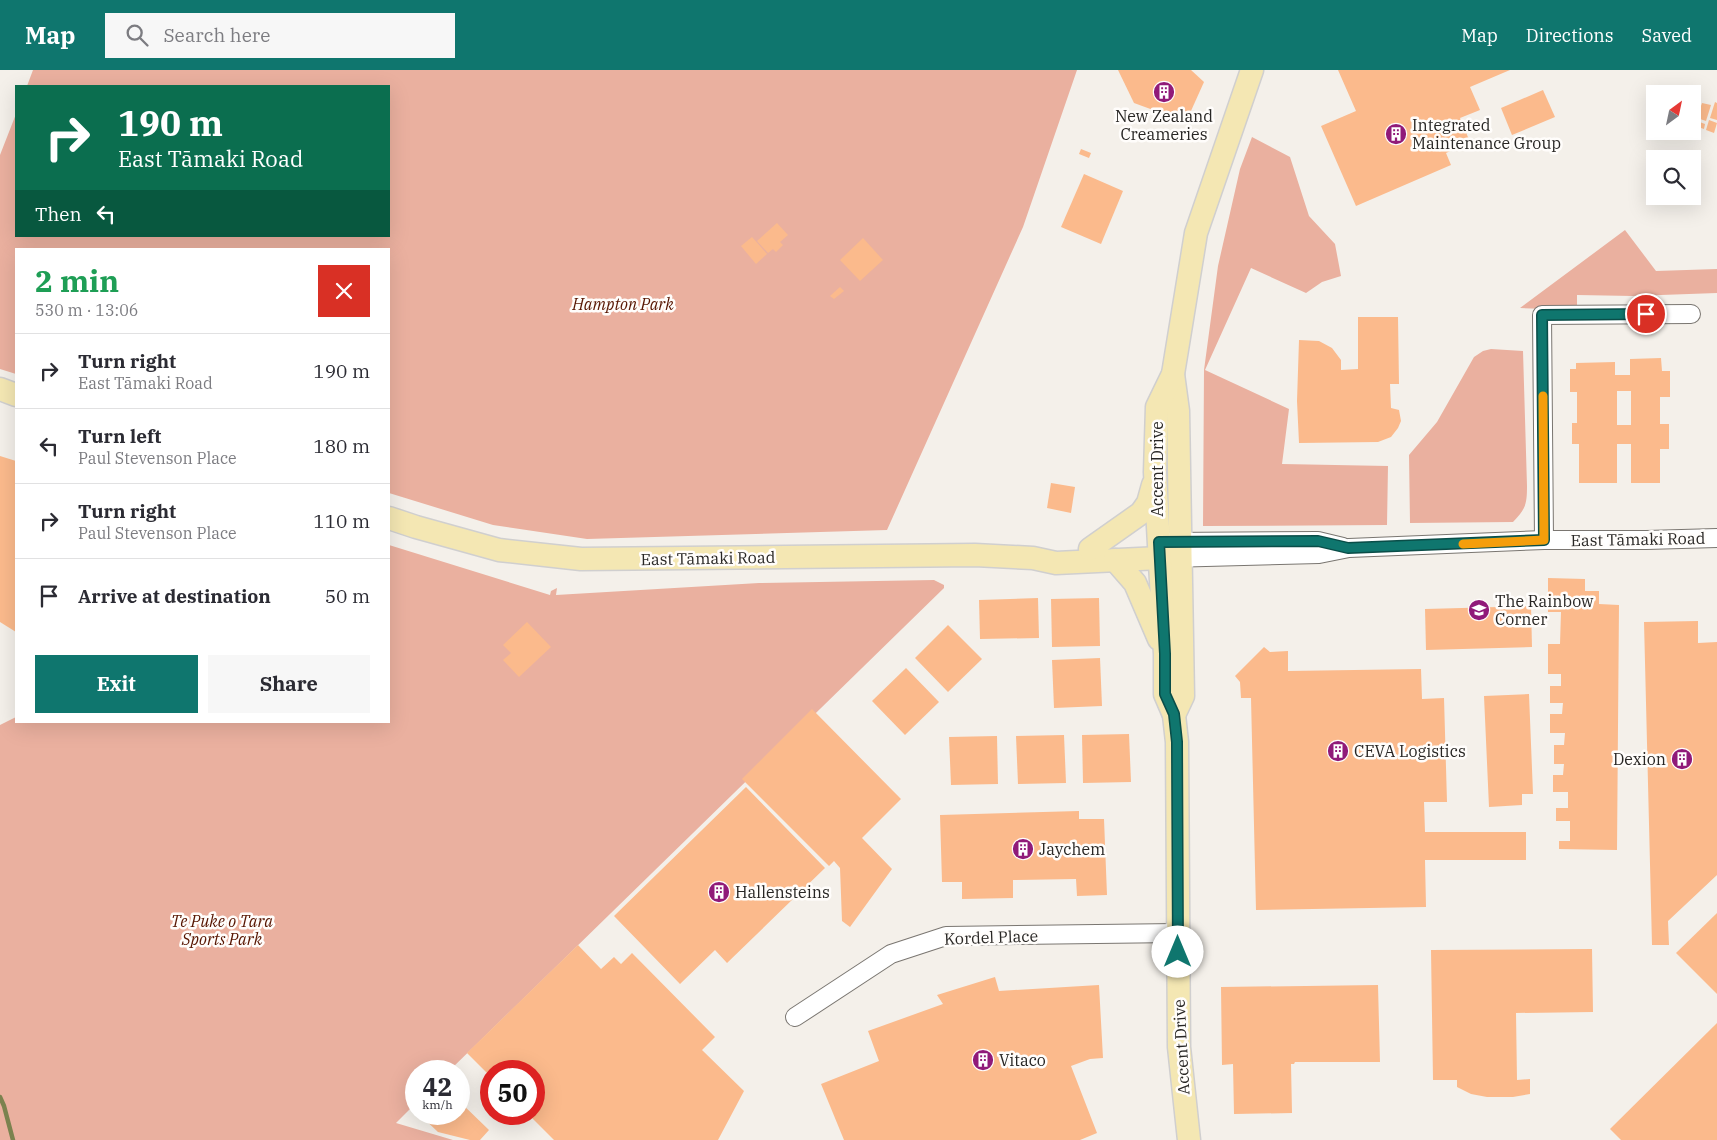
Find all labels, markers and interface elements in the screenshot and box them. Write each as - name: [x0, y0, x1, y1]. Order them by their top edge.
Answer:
- search box: [105, 13, 455, 58]
- text: Map: [25, 19, 75, 51]
- icon: search: [123, 21, 151, 49]
- text: Search here: [163, 23, 270, 47]
- text: Map: [1461, 24, 1498, 47]
- text: Directions: [1526, 24, 1614, 47]
- text: Saved: [1642, 24, 1692, 47]
- building icon: New Zealand Creameries: [1152, 80, 1176, 104]
- north arrow: [1646, 85, 1701, 140]
- map controls: [1646, 85, 1701, 205]
- text: 190 m: [118, 100, 223, 146]
- icon: right: [35, 105, 100, 170]
- place label: New Zealand Creameries: [1115, 106, 1213, 144]
- place label: Integrated Maintenance Group: [1412, 115, 1561, 153]
- building icon: Integrated Maintenance Group: [1384, 122, 1408, 146]
- text: East Tāmaki Road: [118, 144, 303, 173]
- button: search: [1646, 150, 1701, 205]
- icon: left: [92, 200, 120, 228]
- text: Then: [35, 202, 82, 226]
- text: 2 min: [35, 261, 119, 300]
- button: close: [318, 265, 370, 317]
- pin: [1625, 293, 1667, 335]
- park label: Hampton Park: [571, 294, 674, 314]
- text: 530 m · 13:06: [35, 300, 138, 320]
- icon: arrive: [1632, 300, 1660, 328]
- text: Turn right: [78, 349, 176, 373]
- icon: right: [35, 357, 63, 385]
- text: 190 m: [313, 359, 370, 383]
- text: East Tāmaki Road: [78, 373, 213, 393]
- street label: Accent Drive: [1147, 421, 1167, 517]
- text: Turn left: [78, 424, 161, 448]
- icon: left: [35, 432, 63, 460]
- text: 180 m: [313, 434, 370, 458]
- text: Paul Stevenson Place: [78, 448, 237, 468]
- text: Turn right: [78, 499, 176, 523]
- icon: right: [35, 507, 63, 535]
- text: 110 m: [313, 509, 370, 533]
- text: Paul Stevenson Place: [78, 523, 237, 543]
- street label: East Tāmaki Road: [1570, 528, 1706, 550]
- street label: East Tāmaki Road: [640, 547, 776, 569]
- icon: arrive: [35, 582, 63, 610]
- text: Arrive at destination: [78, 584, 271, 608]
- text: 50 m: [325, 584, 370, 608]
- place label: The Rainbow Corner: [1495, 591, 1594, 629]
- school or university icon: The Rainbow Corner: [1467, 598, 1491, 622]
- button: Exit: [35, 655, 198, 713]
- button: Share: [208, 655, 370, 713]
- building icon: CEVA Logistics: [1326, 739, 1350, 763]
- place label: CEVA Logistics: [1354, 741, 1466, 761]
- building icon: Dexion: [1670, 747, 1694, 771]
- place label: Dexion: [1613, 749, 1666, 769]
- building icon: Jaychem: [1011, 837, 1035, 861]
- place label: Jaychem: [1039, 839, 1105, 859]
- building icon: Hallensteins: [707, 880, 731, 904]
- place label: Hallensteins: [735, 882, 830, 902]
- park label: Te Puke o Tara Sports Park: [171, 911, 273, 949]
- street label: Kordel Place: [944, 925, 1038, 949]
- position arrow: [1151, 925, 1203, 977]
- street label: Accent Drive: [1169, 999, 1193, 1095]
- building icon: Vitaco: [971, 1048, 995, 1072]
- place label: Vitaco: [999, 1050, 1046, 1070]
- speed limit sign: 50: [480, 1060, 545, 1125]
- text: 42: [422, 1070, 453, 1103]
- text: km/h: [422, 1097, 453, 1112]

